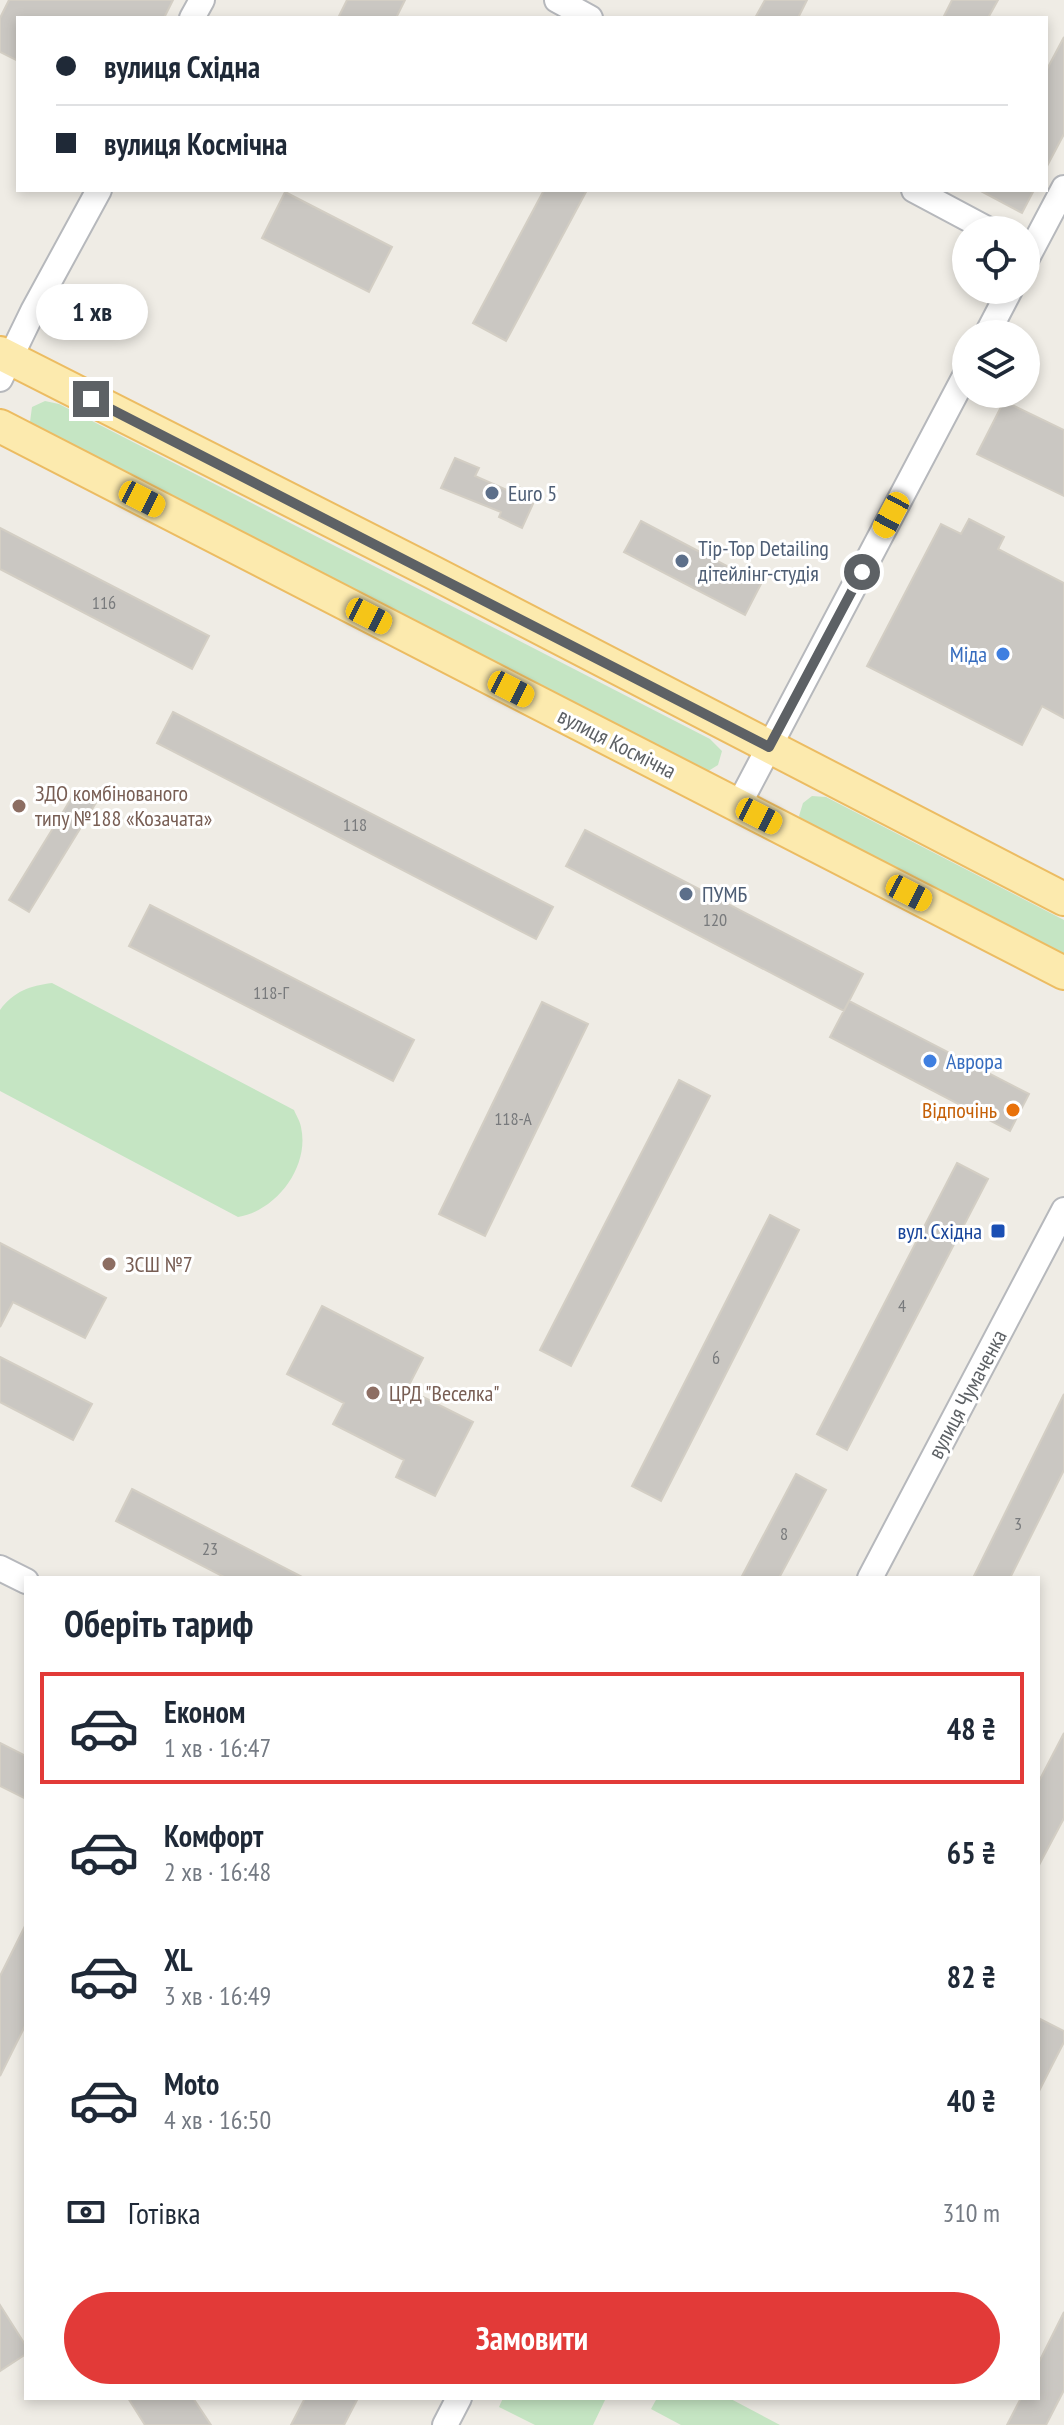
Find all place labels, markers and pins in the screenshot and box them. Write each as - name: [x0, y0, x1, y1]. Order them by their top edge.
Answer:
- place label: Euro 5: [508, 479, 557, 507]
- marker: Euro 5: [483, 484, 501, 502]
- place label: Tip-Top Detailing дітейлiнг-студiя: [698, 534, 829, 587]
- marker: Tip-Top Detailing дітейлiнг-студiя: [673, 552, 691, 570]
- place label: Міда: [950, 640, 987, 668]
- marker: Міда: [994, 645, 1012, 663]
- place label: ЗДО комбінованого типу №188 «Козачата»: [35, 779, 212, 832]
- marker: ЗДО комбінованого типу №188 «Козачата»: [10, 797, 28, 815]
- place label: ПУМБ: [702, 880, 747, 908]
- marker: ПУМБ: [677, 885, 695, 903]
- place label: Аврора: [946, 1047, 1003, 1075]
- marker: Аврора: [921, 1052, 939, 1070]
- place label: Відпочінь: [922, 1096, 997, 1124]
- marker: Відпочінь: [1004, 1101, 1022, 1119]
- place label: вул. Східна: [897, 1217, 982, 1245]
- marker: вул. Східна: [989, 1222, 1007, 1240]
- place label: ЗСШ №7: [125, 1250, 193, 1278]
- marker: ЗСШ №7: [100, 1255, 118, 1273]
- place label: ЦРД "Веселка": [389, 1379, 500, 1407]
- marker: ЦРД "Веселка": [364, 1384, 382, 1402]

